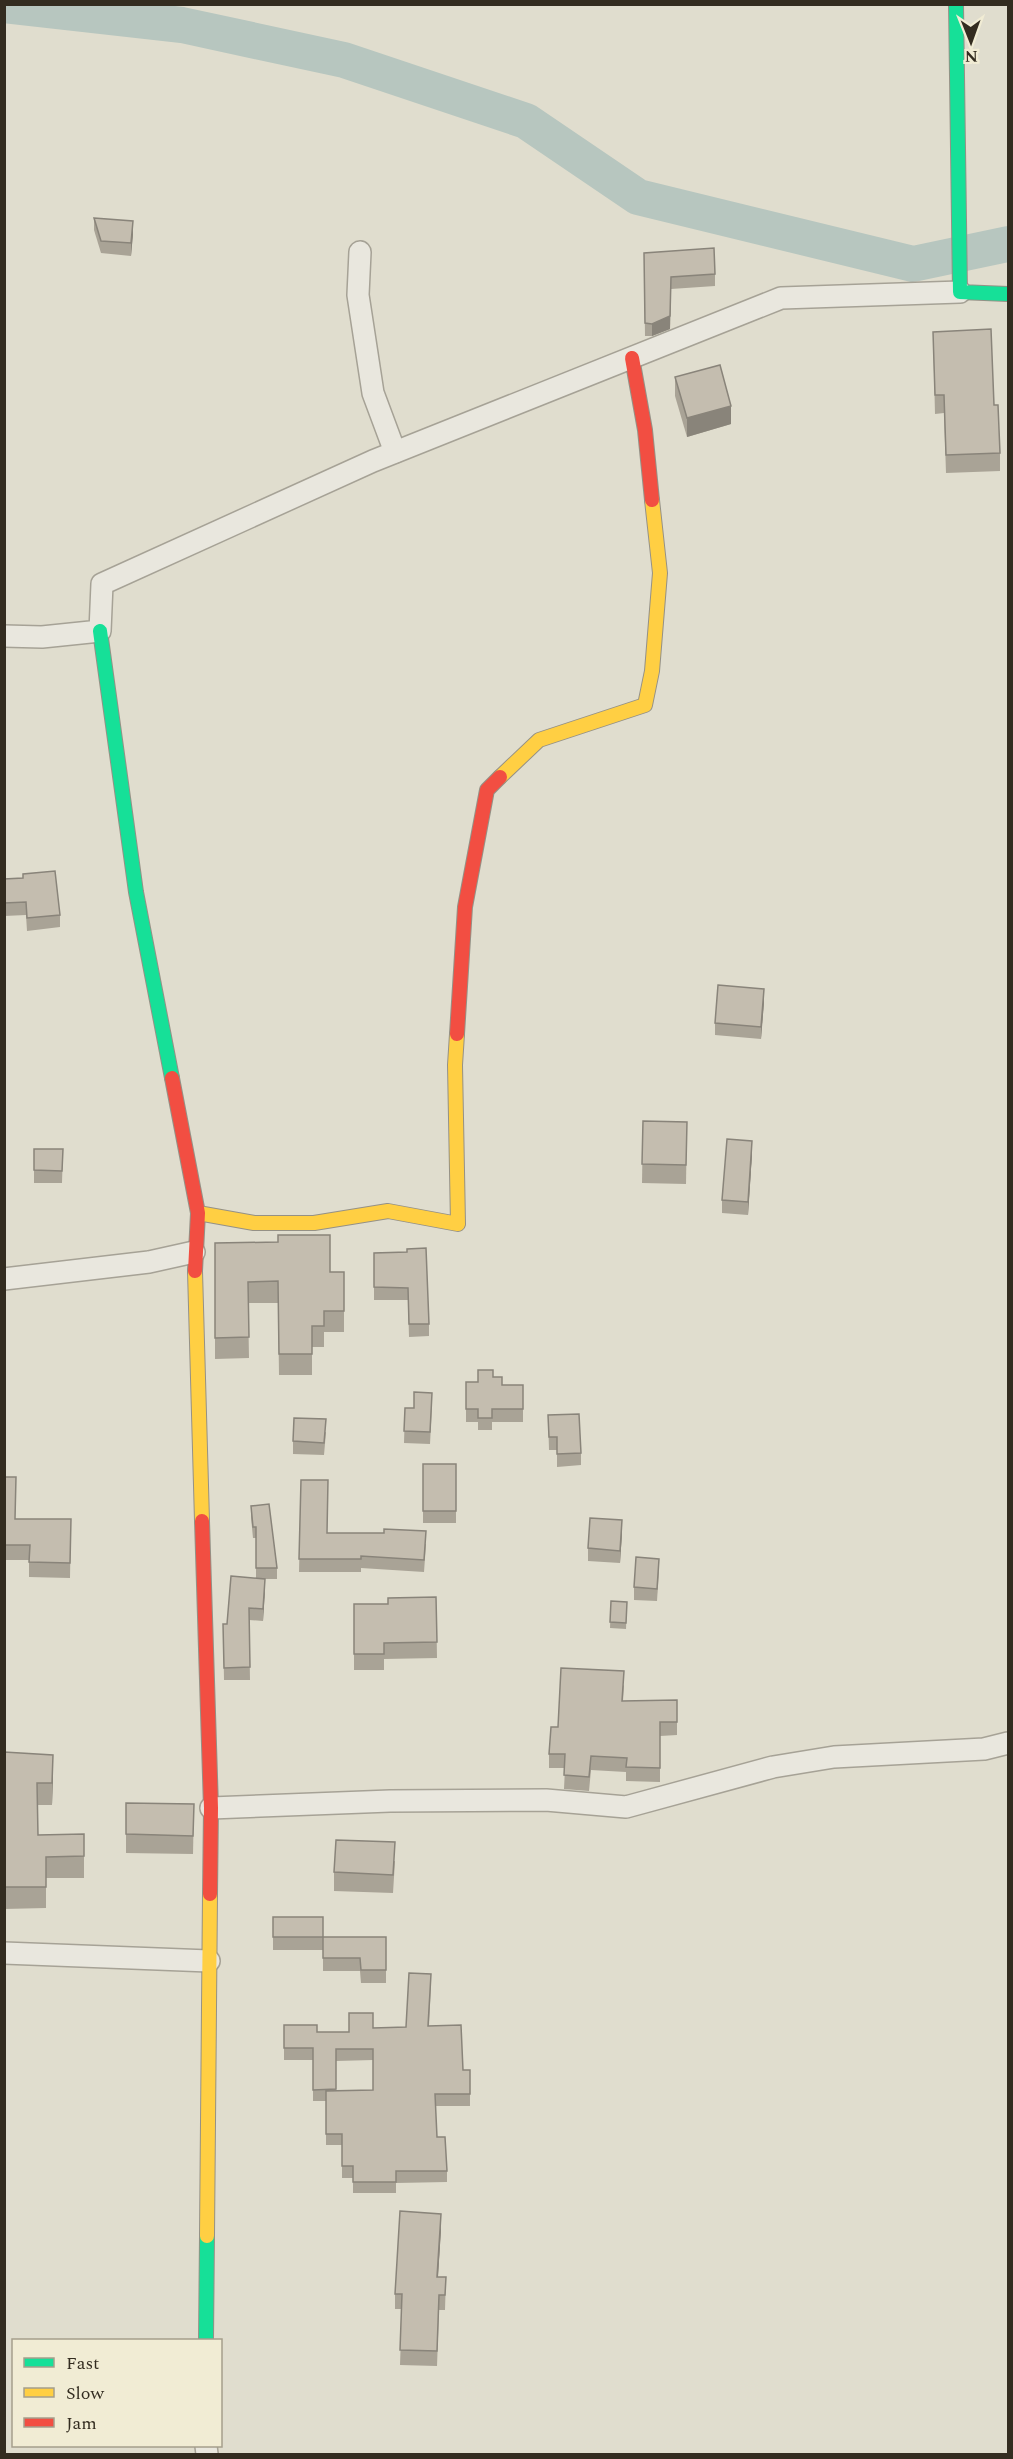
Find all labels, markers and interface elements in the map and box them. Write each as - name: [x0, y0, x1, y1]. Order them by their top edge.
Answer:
- north arrow: [941, 12, 1001, 72]
- text: N: [965, 44, 978, 68]
- legend: [12, 2339, 222, 2447]
- text: Fast: [66, 2350, 99, 2377]
- text: Slow: [66, 2380, 105, 2407]
- text: Jam: [66, 2410, 97, 2437]

